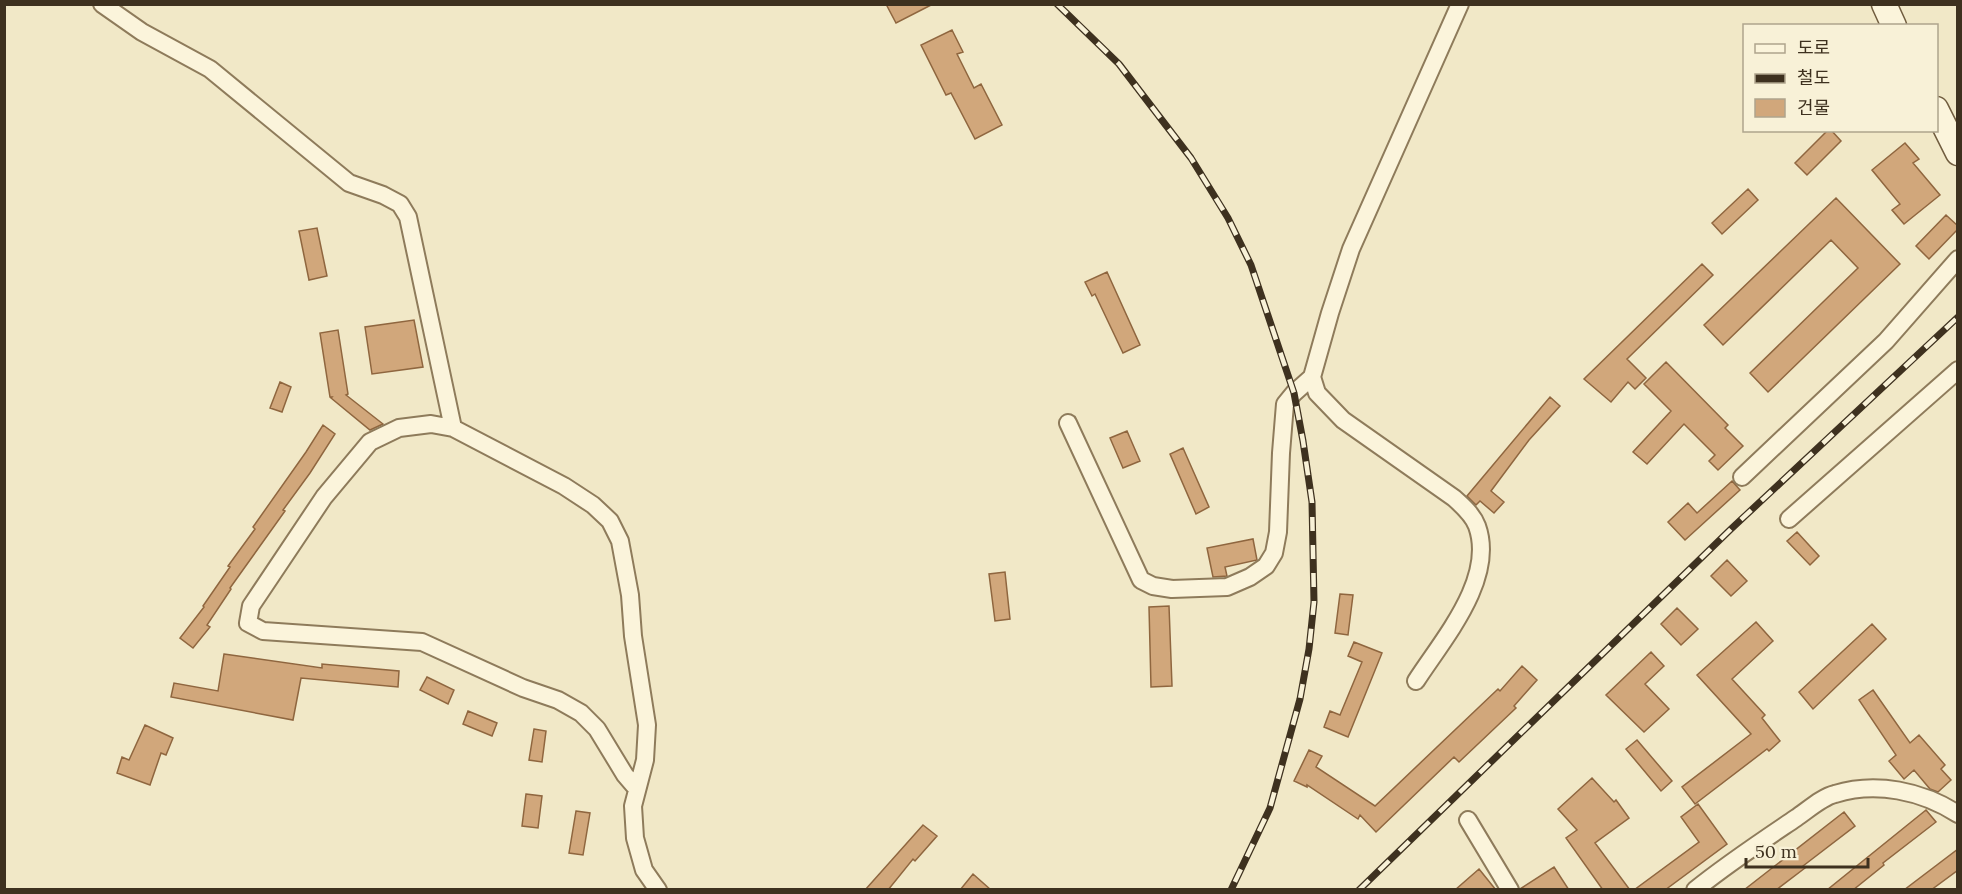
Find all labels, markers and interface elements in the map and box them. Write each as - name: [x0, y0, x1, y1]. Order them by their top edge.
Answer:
- legend: [1743, 24, 1938, 132]
- text: 도로: [1797, 36, 1830, 59]
- text: 철도: [1797, 66, 1830, 89]
- text: 건물: [1797, 96, 1830, 119]
- scale bar: [1746, 831, 1868, 869]
- text: 50 m: [1755, 840, 1797, 863]

